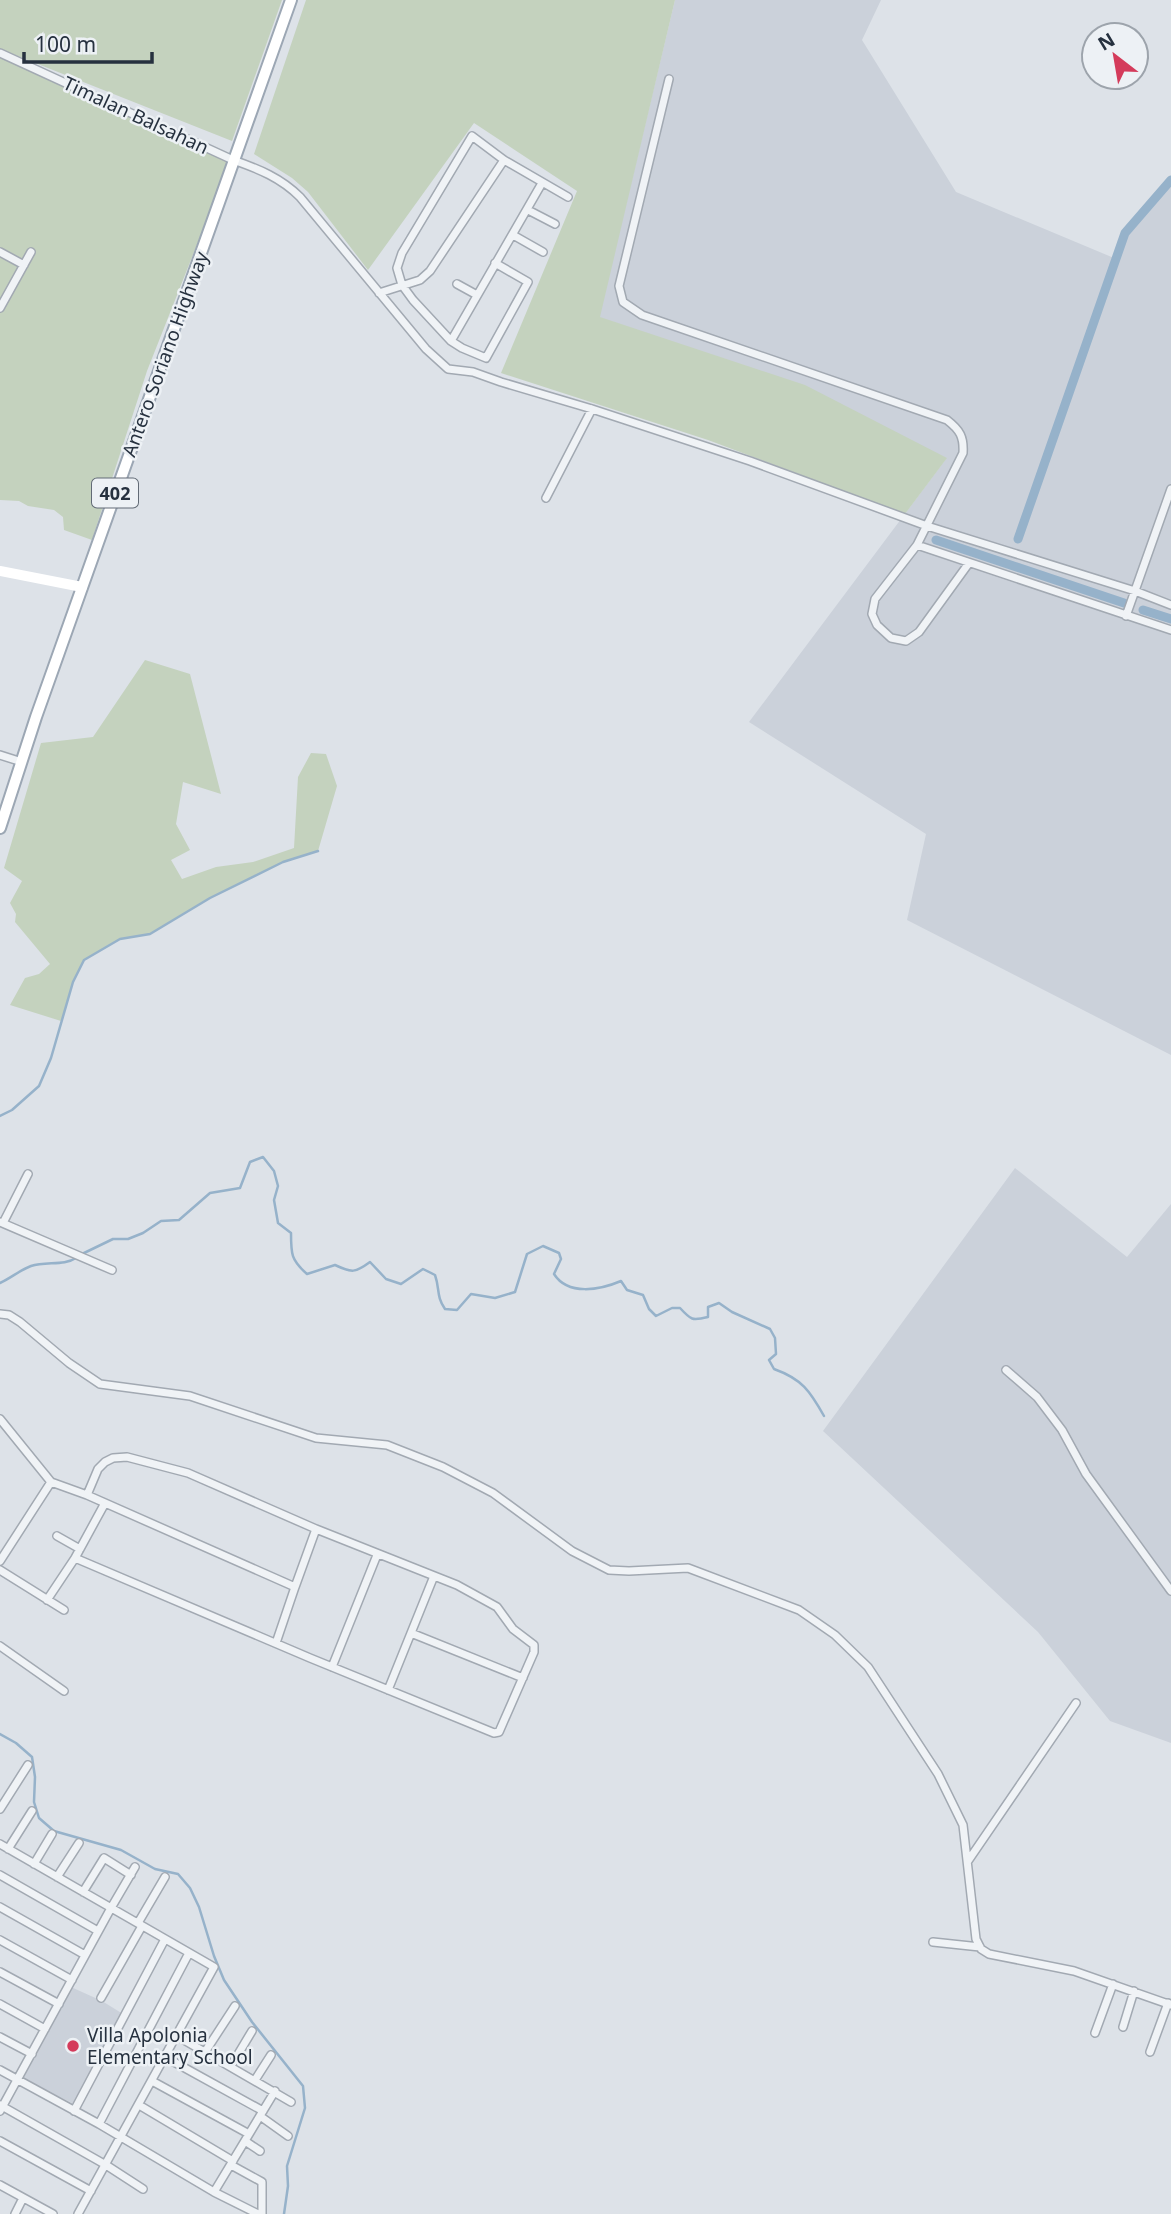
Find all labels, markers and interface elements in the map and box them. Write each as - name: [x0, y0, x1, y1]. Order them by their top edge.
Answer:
- scale bar: [24, 21, 152, 65]
- north arrow: [1080, 21, 1150, 91]
- text: N: [1093, 26, 1120, 57]
- text: 100 m: [35, 30, 96, 58]
- street label: Timalan Balsahan: [59, 70, 213, 160]
- street label: Antero Soriano Highway: [116, 248, 214, 460]
- road number: 402: [92, 478, 138, 508]
- place label: Villa Apolonia Elementary School: [87, 2022, 253, 2070]
- marker: Villa Apolonia Elementary School: [65, 2038, 81, 2054]

